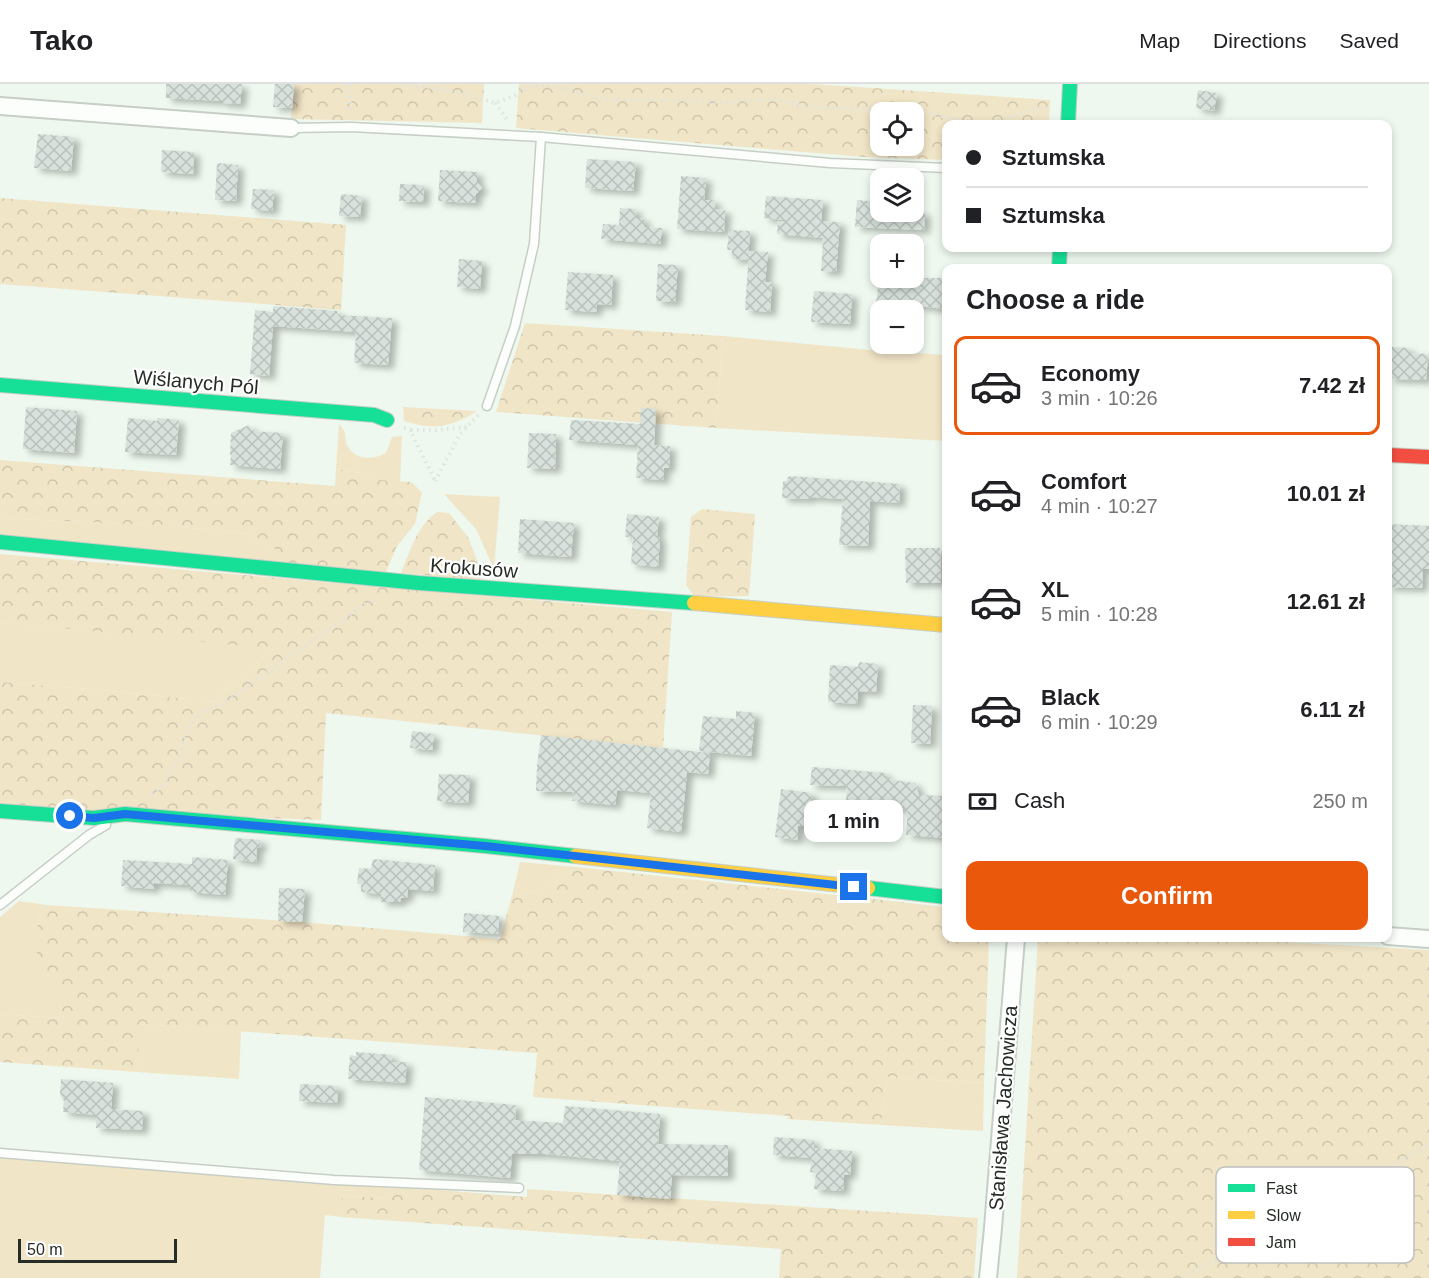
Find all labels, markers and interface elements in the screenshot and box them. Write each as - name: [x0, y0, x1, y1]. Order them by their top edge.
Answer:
- text: Tako: [30, 25, 93, 56]
- text: Map: [1139, 29, 1180, 52]
- text: Directions: [1213, 29, 1306, 52]
- text: Saved: [1339, 29, 1399, 52]
- map controls: [870, 102, 924, 354]
- button: locate: [870, 102, 924, 156]
- text: Sztumska: [1002, 145, 1105, 170]
- button: layers: [870, 168, 924, 222]
- text: Sztumska: [1002, 203, 1105, 228]
- button: +: [870, 234, 924, 288]
- text: Choose a ride: [966, 285, 1145, 315]
- button: −: [870, 300, 924, 354]
- icon: car: [969, 359, 1023, 413]
- text: Economy: [1041, 361, 1140, 386]
- street label: Wiślanych Pól: [132, 366, 260, 398]
- text: 7.42 zł: [1299, 373, 1365, 398]
- text: 3 min · 10:26: [1041, 387, 1158, 409]
- icon: car: [969, 467, 1023, 521]
- text: Comfort: [1041, 469, 1127, 494]
- text: 10.01 zł: [1287, 481, 1365, 506]
- text: 4 min · 10:27: [1041, 495, 1158, 517]
- street label: Krokusów: [429, 554, 519, 582]
- icon: car: [969, 575, 1023, 629]
- text: XL: [1041, 577, 1069, 602]
- text: 12.61 zł: [1287, 589, 1365, 614]
- text: 5 min · 10:28: [1041, 603, 1158, 625]
- icon: car: [969, 683, 1023, 737]
- text: Black: [1041, 685, 1100, 710]
- text: 6.11 zł: [1300, 697, 1365, 722]
- text: 6 min · 10:29: [1041, 711, 1158, 733]
- icon: cash: [966, 785, 999, 818]
- text: Cash: [1014, 788, 1065, 813]
- text: 250 m: [1312, 790, 1368, 812]
- callout: 1 min: [804, 800, 904, 842]
- route start: [56, 802, 83, 829]
- text: 1 min: [827, 810, 880, 832]
- button: Confirm: [966, 861, 1368, 930]
- route end: [840, 873, 867, 900]
- street label: Stanisława Jachowicza: [985, 1004, 1021, 1211]
- legend: [1216, 1167, 1414, 1263]
- text: Fast: [1266, 1180, 1298, 1197]
- text: Slow: [1266, 1207, 1301, 1224]
- text: Jam: [1266, 1234, 1296, 1251]
- scale bar: [18, 1236, 177, 1264]
- text: 50 m: [27, 1241, 63, 1258]

